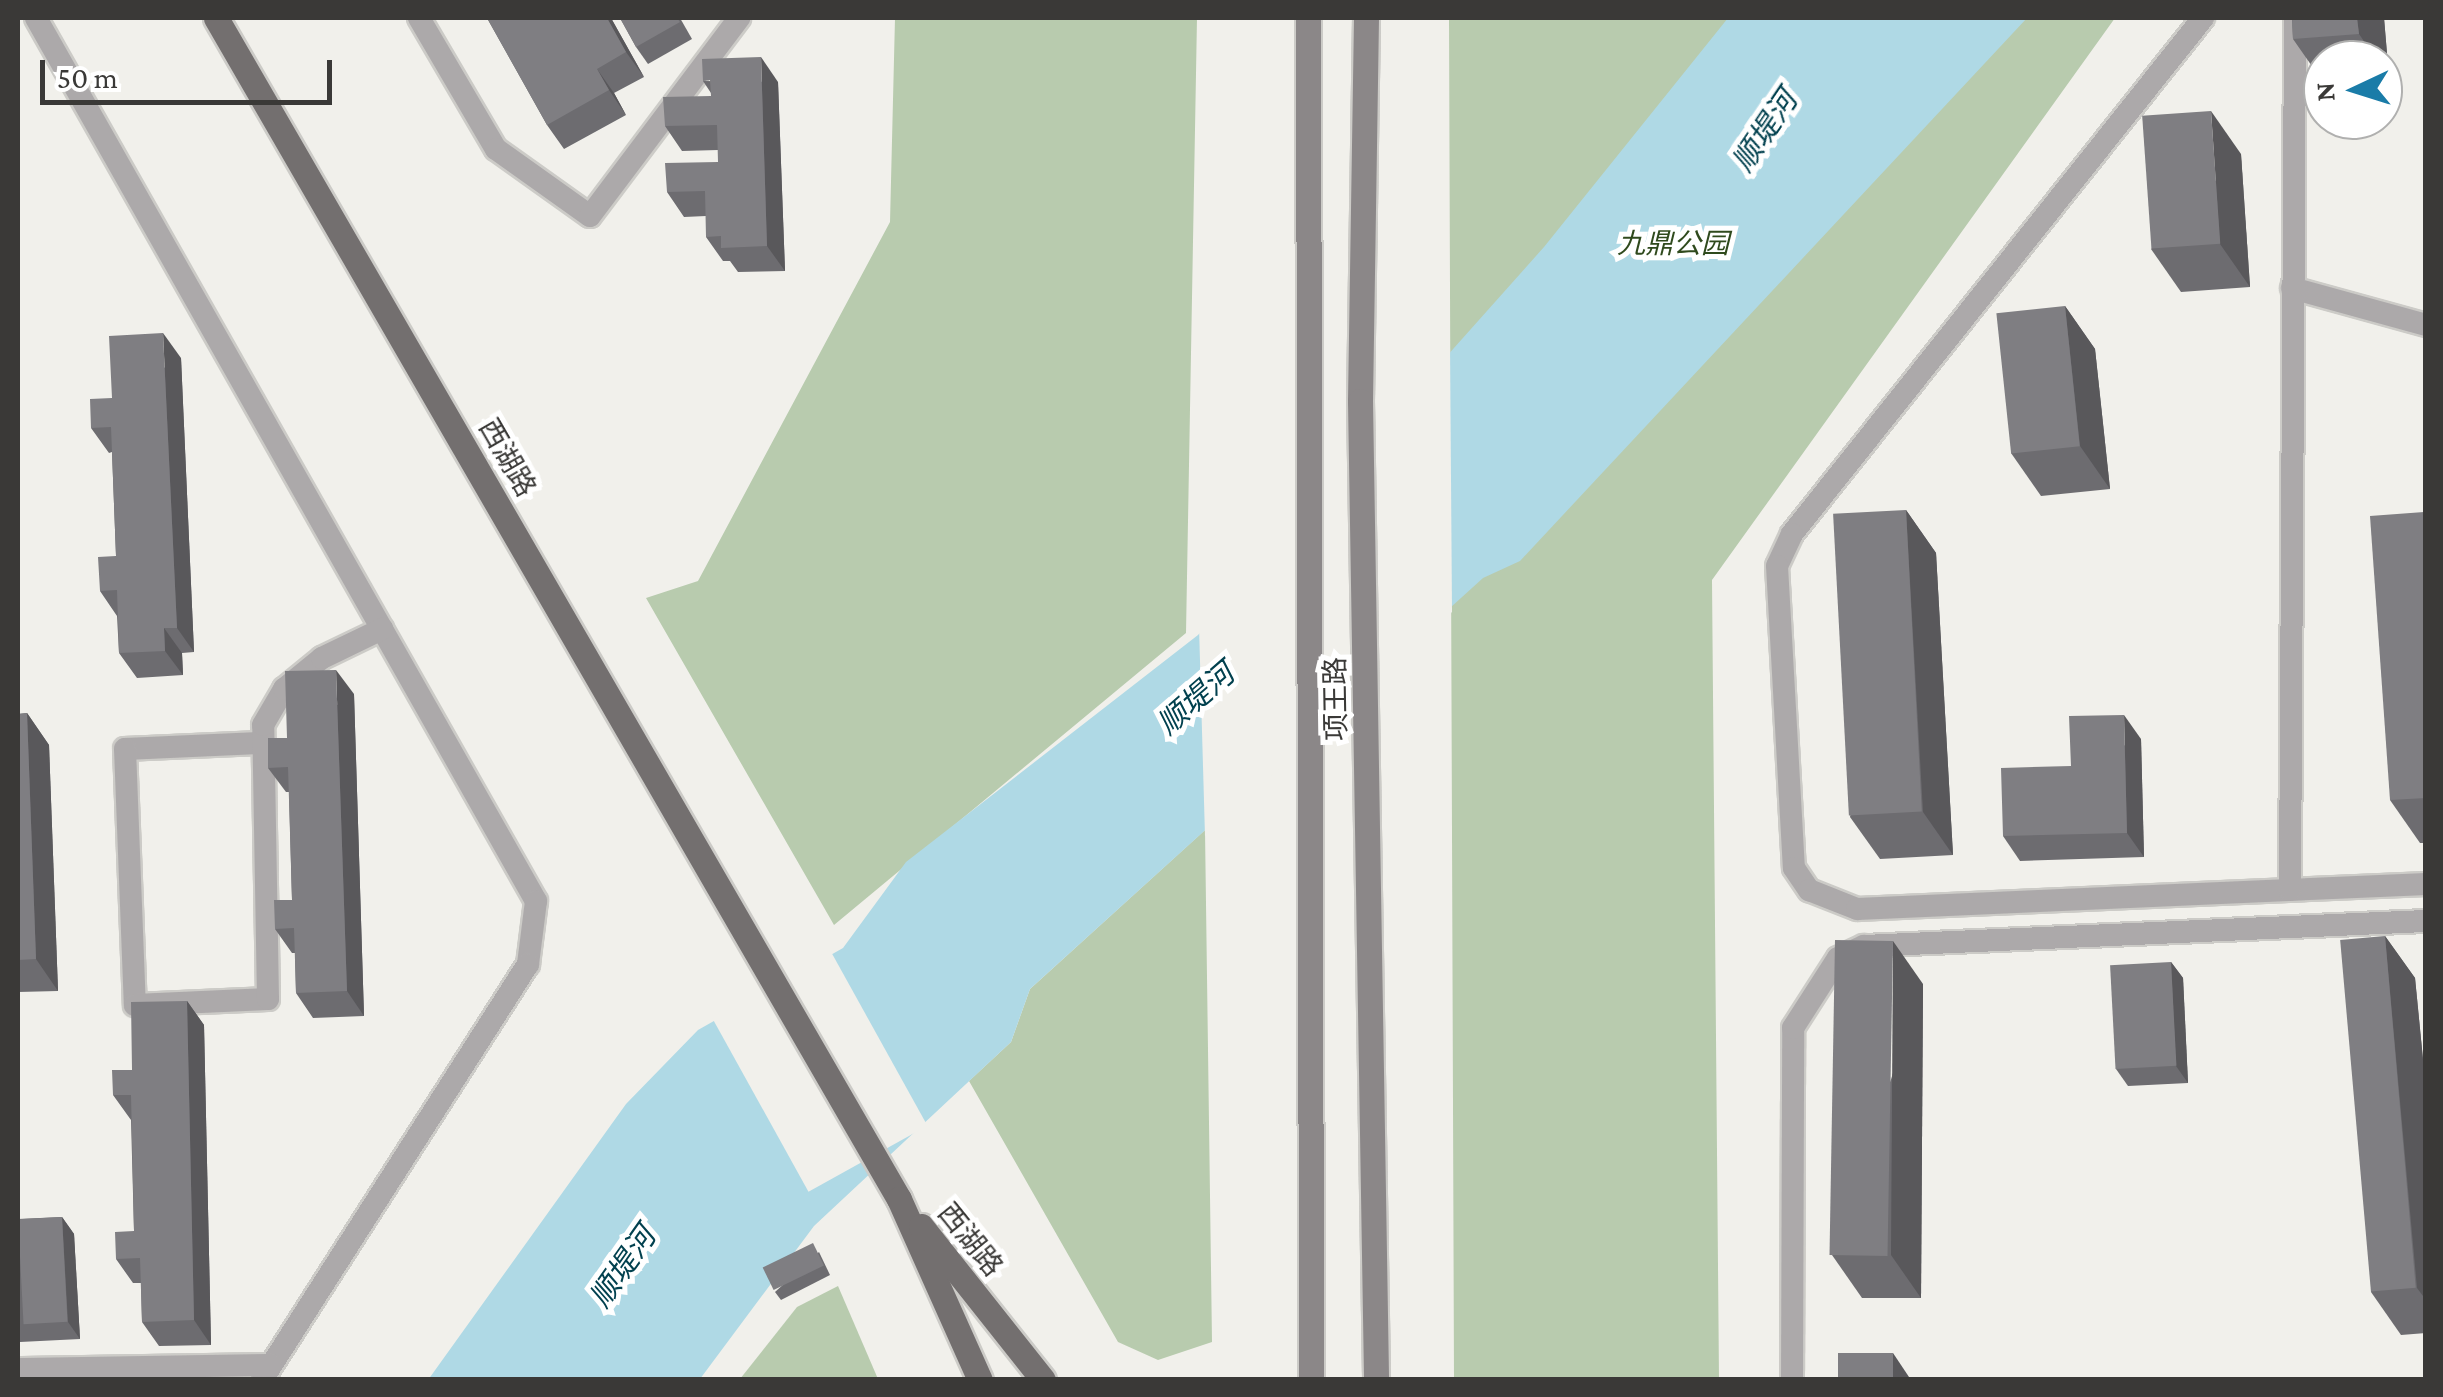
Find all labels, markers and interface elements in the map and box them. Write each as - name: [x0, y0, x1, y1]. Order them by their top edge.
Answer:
- scale bar: [45, 40, 338, 102]
- north arrow: [2303, 40, 2403, 140]
- text: 50 m: [57, 61, 118, 94]
- text: N: [2308, 81, 2341, 103]
- water label: 顺堤河: [1725, 84, 1805, 178]
- park label: 九鼎公园: [1617, 227, 1729, 261]
- street label: 西湖路: [471, 413, 543, 503]
- water label: 顺堤河: [1150, 656, 1242, 742]
- street label: 项王路: [1318, 657, 1354, 741]
- street label: 西湖路: [931, 1197, 1009, 1283]
- water label: 顺堤河: [582, 1220, 664, 1314]

